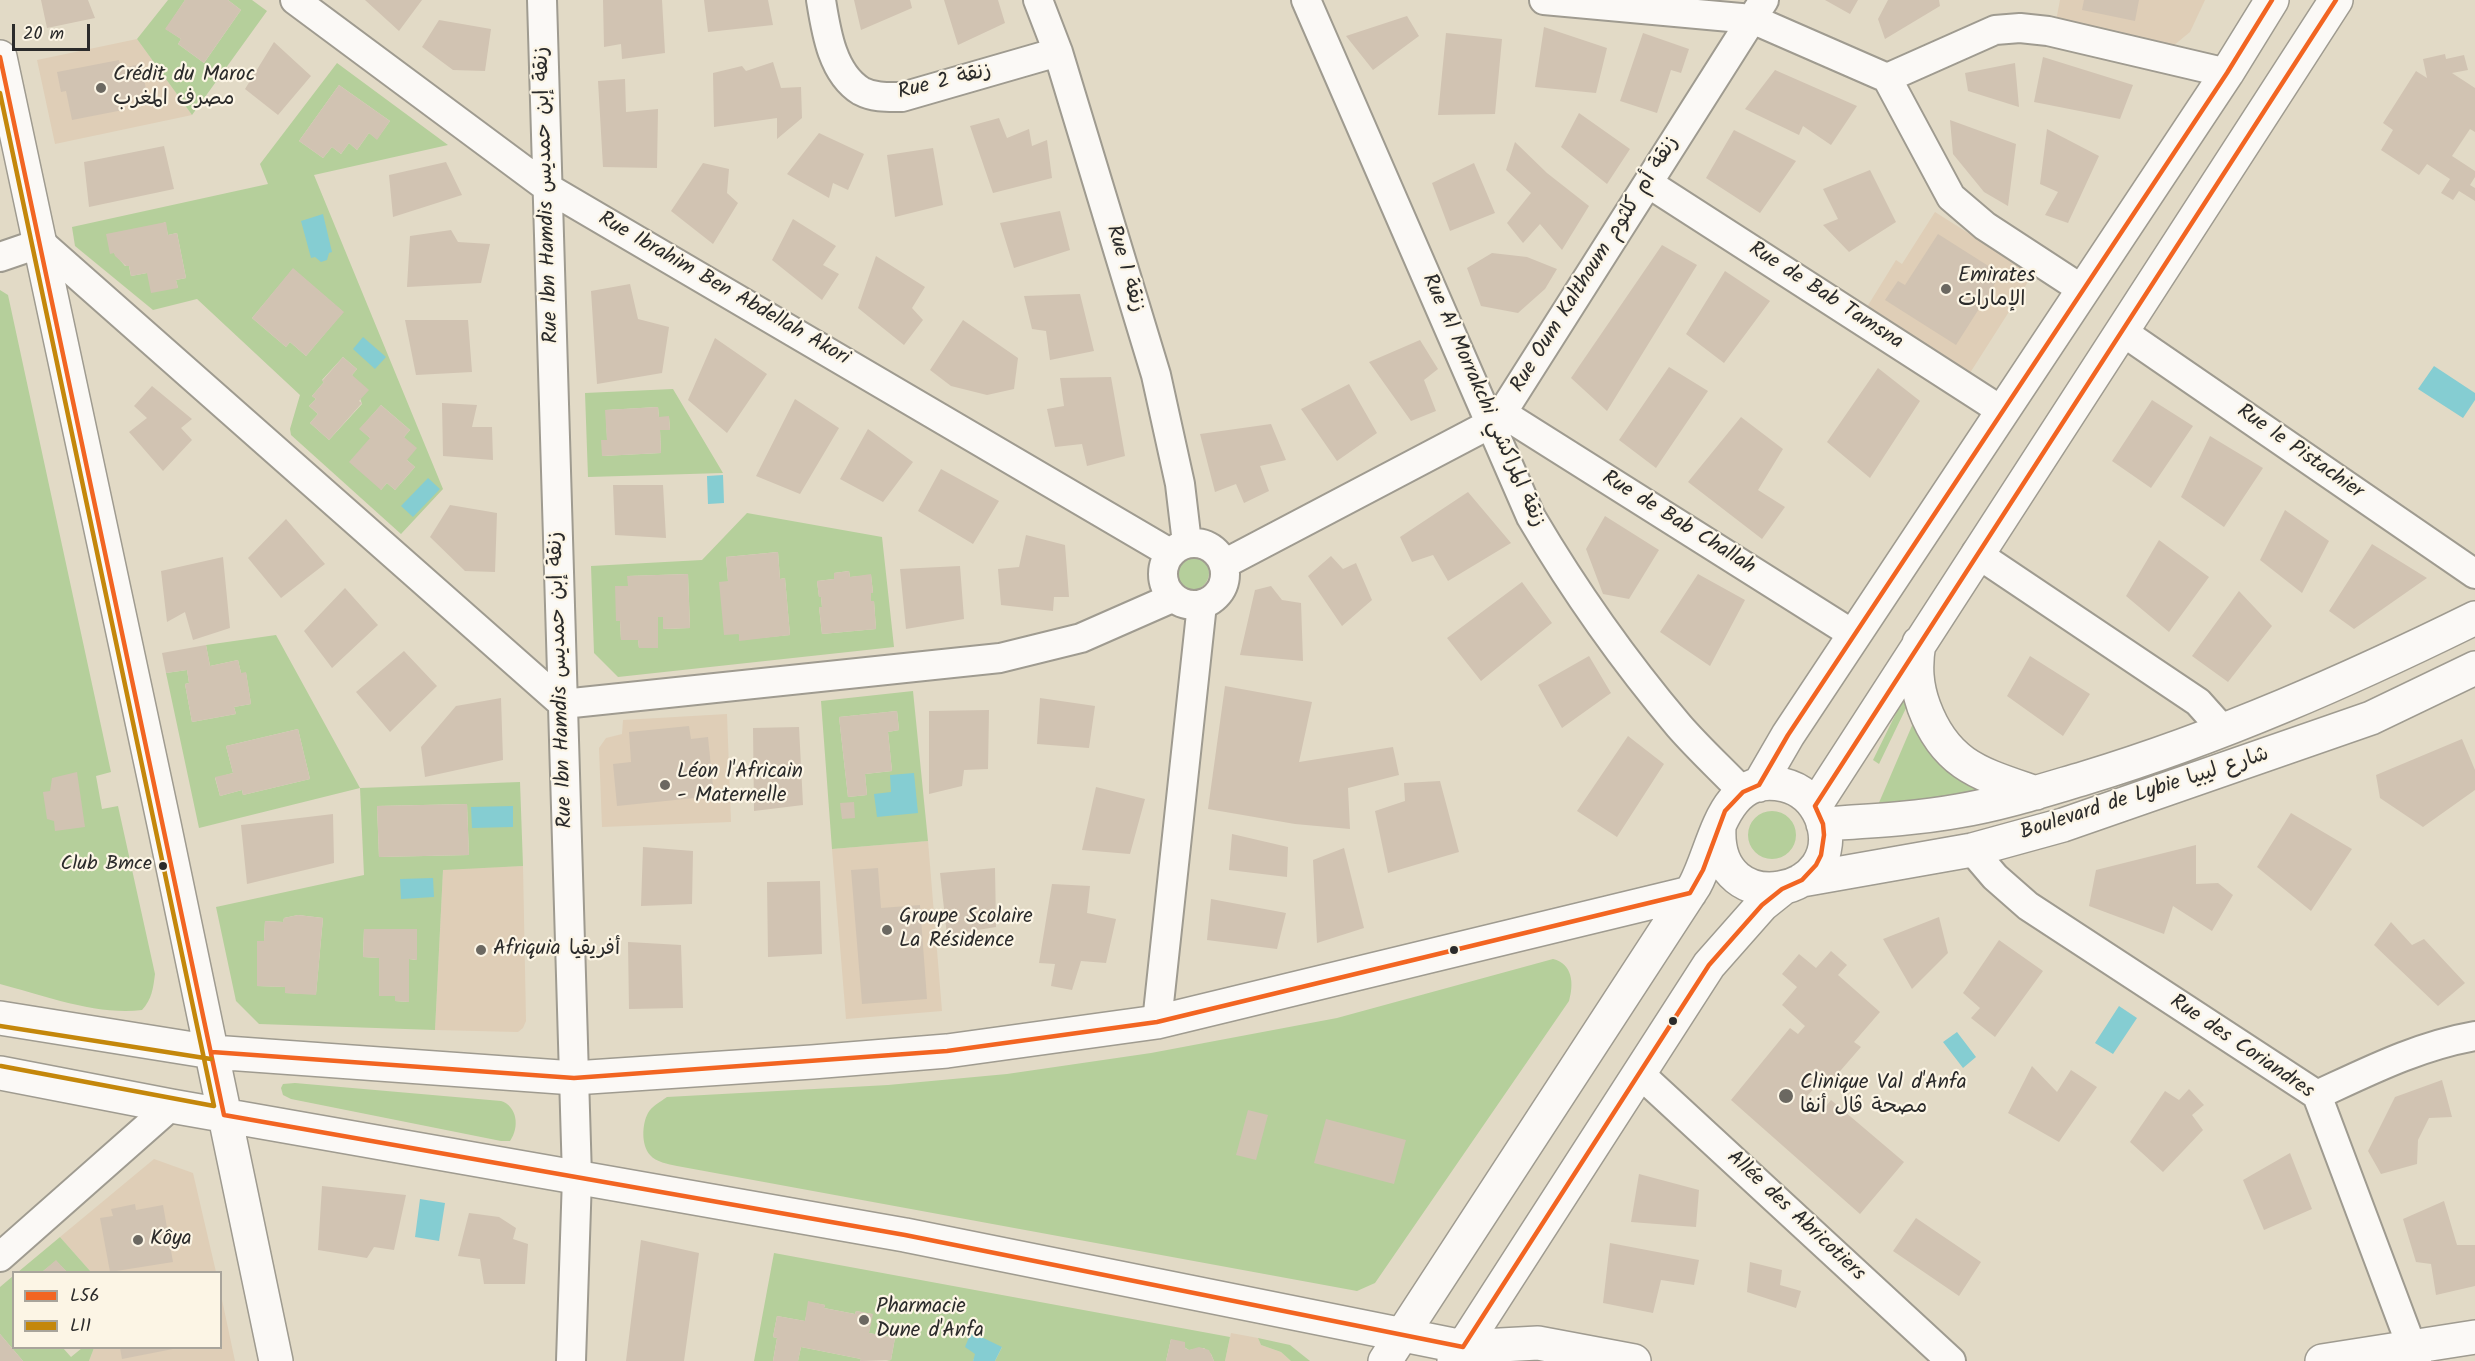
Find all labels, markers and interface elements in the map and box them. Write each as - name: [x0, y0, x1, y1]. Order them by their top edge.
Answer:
- scale bar: [15, 12, 93, 50]
- text: 20 m: [23, 20, 64, 49]
- street label: Rue Ibn Hamdis زنقة إبن حمديس: [530, 46, 566, 344]
- street label: Rue 2 زنقة: [896, 59, 994, 107]
- place label: Crédit du Maroc مصرف المغرب: [113, 63, 255, 113]
- marker: Crédit du Maroc مصرف المغرب: [94, 81, 108, 95]
- street label: Rue Oum Kalthoum زنقة أم كلثوم: [1507, 132, 1685, 398]
- street label: Rue Ibrahim Ben Abdellah Akori: [593, 208, 853, 372]
- street label: Rue 1 زنقة: [1099, 222, 1149, 316]
- street label: Rue de Bab Tamsna: [1743, 238, 1907, 356]
- place label: Emirates الإمارات: [1958, 264, 2035, 314]
- street label: Rue Al Morrakchi زنقة المراكشي: [1415, 270, 1549, 532]
- marker: Emirates الإمارات: [1939, 282, 1953, 296]
- street label: Rue le Pistachier: [2231, 400, 2367, 506]
- street label: Rue de Bab Challah: [1597, 467, 1759, 581]
- street label: Rue Ibn Hamdis زنقة إبن حمديس: [544, 531, 580, 829]
- street label: Boulevard de Lybie شارع ليبيا: [2017, 743, 2273, 847]
- place label: Léon l'Africain - Maternelle: [677, 760, 803, 810]
- marker: Léon l'Africain - Maternelle: [658, 778, 672, 792]
- place label: Club Bmce: [60, 854, 152, 878]
- marker: Club Bmce: [157, 860, 169, 872]
- place label: Groupe Scolaire La Résidence: [899, 905, 1033, 955]
- marker: Groupe Scolaire La Résidence: [880, 923, 894, 937]
- place label: Afriquia أفريقيا: [493, 937, 620, 963]
- marker: Afriquia أفريقيا: [474, 943, 488, 957]
- unlabelled marker: [1448, 944, 1460, 956]
- street label: Rue des Coriandres: [2164, 990, 2318, 1106]
- unlabelled marker: [1667, 1015, 1679, 1027]
- place label: Clinique Val d'Anfa مصحة ڤال أنفا: [1800, 1071, 1967, 1121]
- marker: Clinique Val d'Anfa مصحة ڤال أنفا: [1777, 1087, 1795, 1105]
- street label: Allée des Abricotiers: [1720, 1146, 1870, 1288]
- place label: Kôya: [150, 1227, 192, 1253]
- marker: Kôya: [131, 1233, 145, 1247]
- legend: [12, 1271, 222, 1349]
- text: L56: [70, 1282, 100, 1311]
- place label: Pharmacie Dune d'Anfa: [876, 1295, 984, 1345]
- text: L11: [70, 1312, 91, 1341]
- marker: Pharmacie Dune d'Anfa: [857, 1313, 871, 1327]

